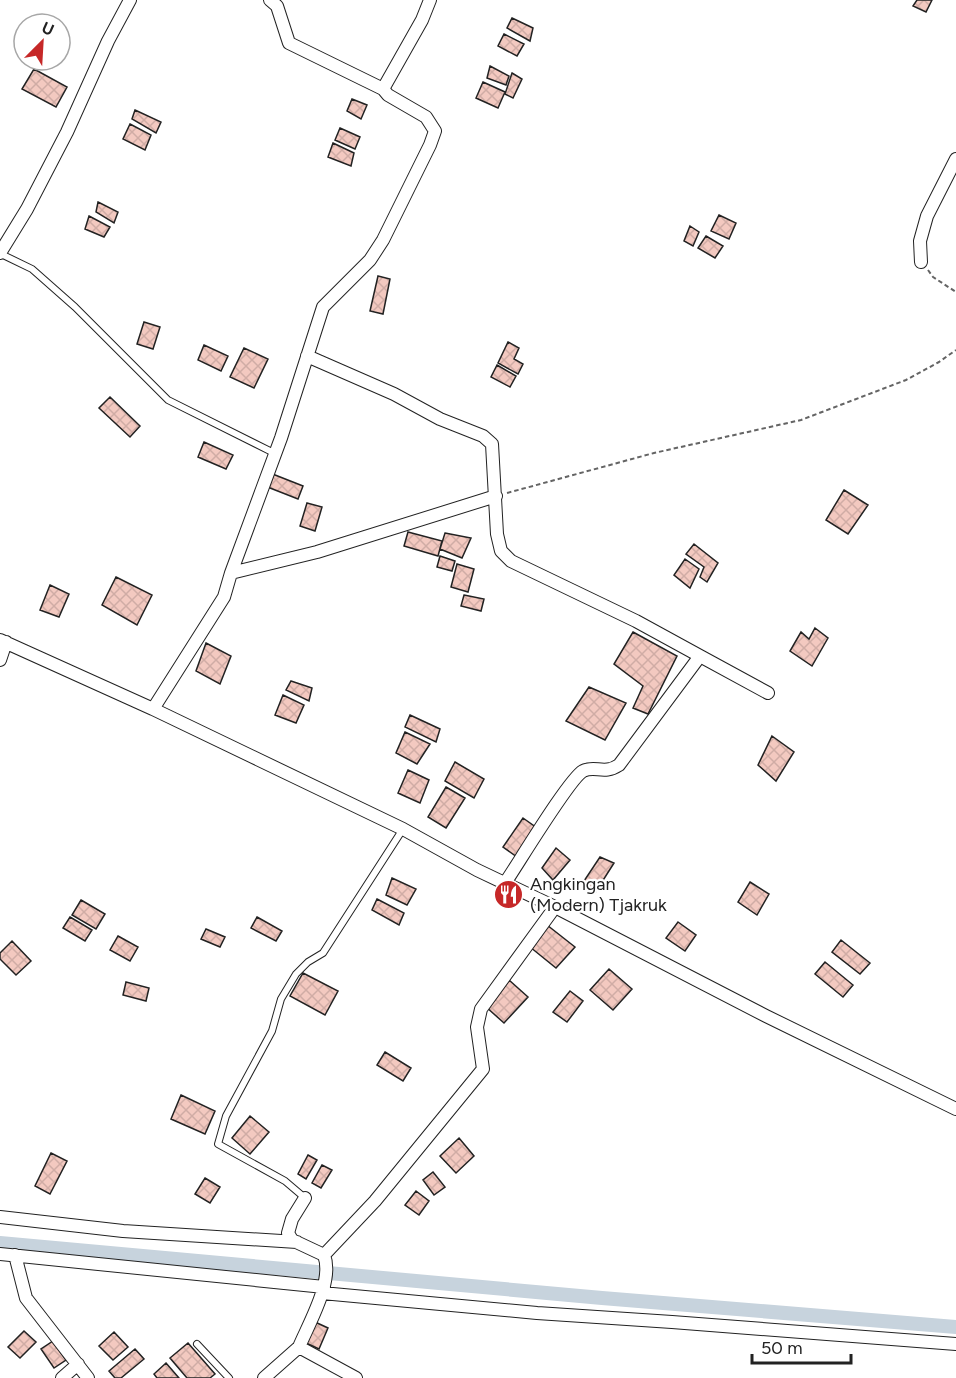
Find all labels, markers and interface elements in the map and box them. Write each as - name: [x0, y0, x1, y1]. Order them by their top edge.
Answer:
- north arrow: [12, 12, 72, 72]
- text: U: [39, 18, 57, 40]
- place label: Angkingan (Modern) Tjakruk: [530, 873, 667, 916]
- restaurant icon: Angkingan (Modern) Tjakruk: [493, 878, 525, 910]
- scale bar: [752, 1327, 851, 1365]
- text: 50 m: [761, 1337, 803, 1359]

